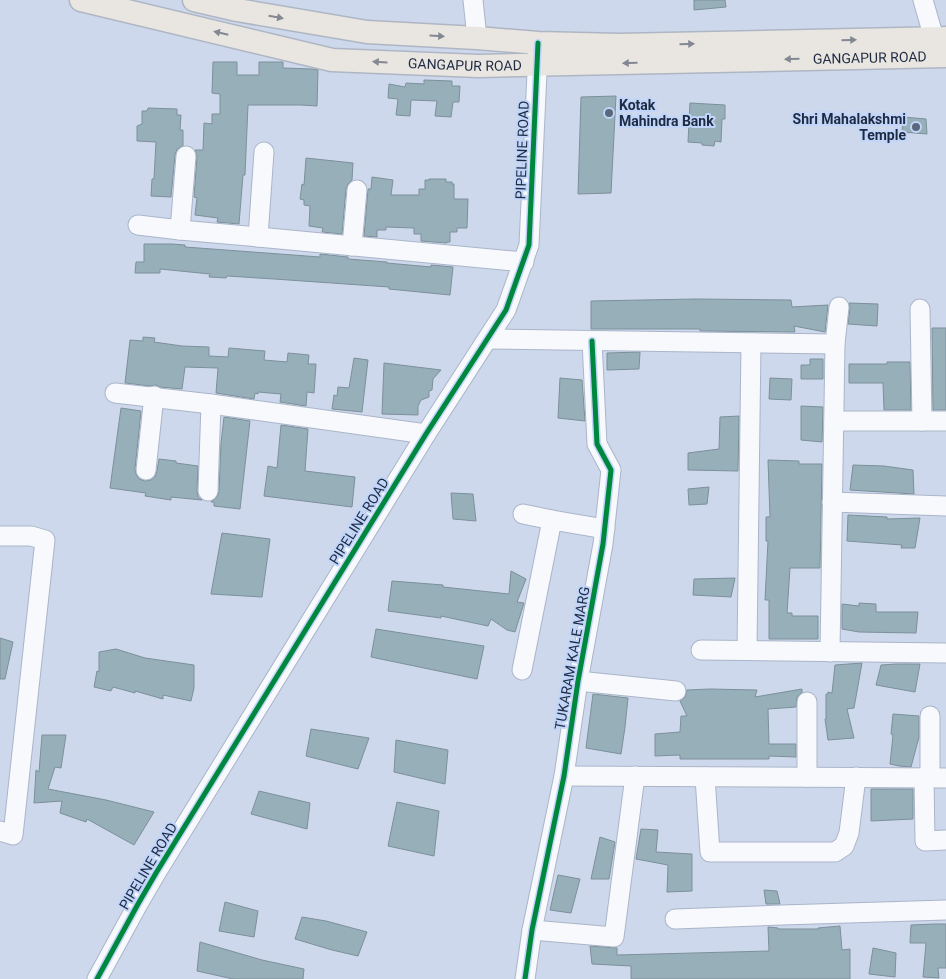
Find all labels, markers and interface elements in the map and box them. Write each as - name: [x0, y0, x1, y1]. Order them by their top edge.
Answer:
- one-way arrow: [269, 13, 285, 21]
- one-way arrow: [213, 29, 228, 37]
- one-way arrow: [430, 32, 446, 40]
- one-way arrow: [842, 36, 858, 44]
- one-way arrow: [679, 40, 695, 48]
- street label: GANGAPUR ROAD: [813, 48, 927, 67]
- street label: GANGAPUR ROAD: [408, 55, 522, 74]
- one-way arrow: [784, 56, 800, 64]
- one-way arrow: [372, 58, 388, 66]
- one-way arrow: [622, 60, 638, 68]
- place label: Kotak Mahindra Bank: [619, 97, 714, 129]
- street label: PIPELINE ROAD: [512, 100, 532, 200]
- marker: Kotak Mahindra Bank: [603, 107, 615, 119]
- place label: Shri Mahalakshmi Temple: [793, 111, 906, 143]
- marker: Shri Mahalakshmi Temple: [910, 121, 922, 133]
- street label: PIPELINE ROAD: [326, 475, 392, 567]
- street label: TUKARAM KALE MARG: [552, 585, 592, 731]
- street label: PIPELINE ROAD: [116, 820, 180, 912]

